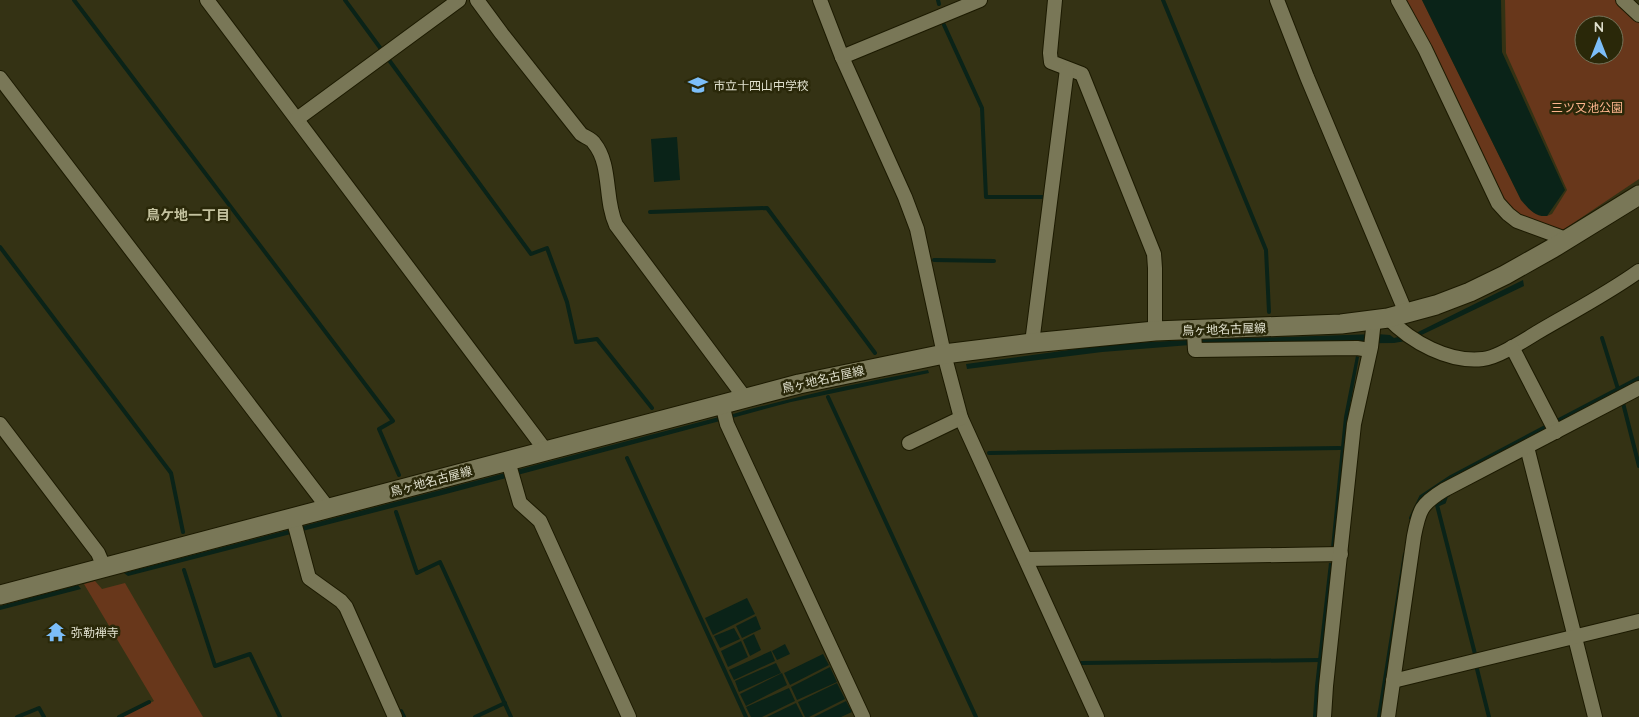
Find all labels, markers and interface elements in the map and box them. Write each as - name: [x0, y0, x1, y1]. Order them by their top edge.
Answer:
- north arrow: [1574, 15, 1624, 65]
- text: N: [1594, 18, 1604, 36]
- school or university icon: 市立十四山中学校: [687, 74, 709, 96]
- place label: 市立十四山中学校: [713, 78, 809, 93]
- park label: 三ツ又池公園: [1551, 100, 1623, 115]
- district label: 鳥ケ地一丁目: [146, 206, 230, 224]
- street label: 鳥ヶ地名古屋線: [1182, 320, 1266, 338]
- street label: 鳥ヶ地名古屋線: [780, 362, 866, 396]
- street label: 鳥ヶ地名古屋線: [388, 463, 474, 499]
- temple icon: 弥勒禅寺: [45, 621, 67, 643]
- place label: 弥勒禅寺: [71, 625, 119, 640]

